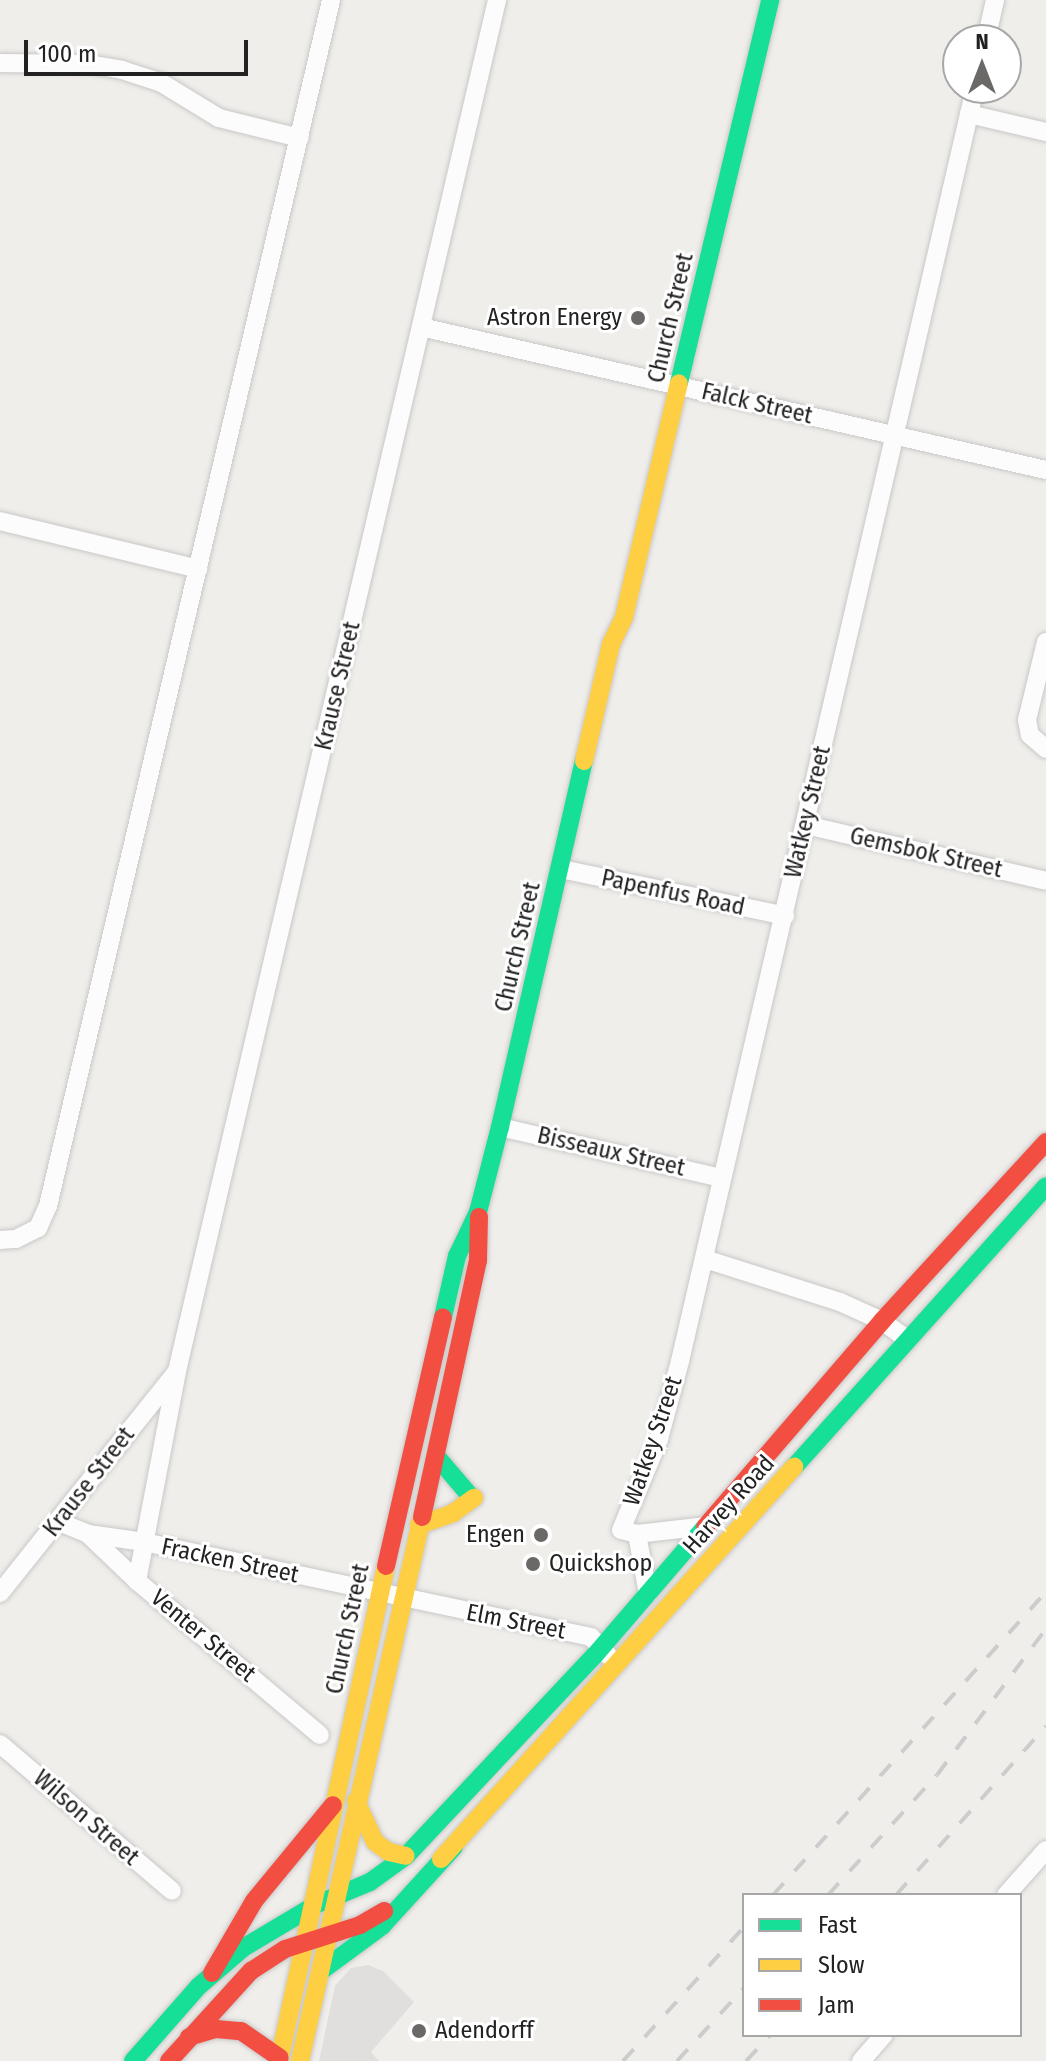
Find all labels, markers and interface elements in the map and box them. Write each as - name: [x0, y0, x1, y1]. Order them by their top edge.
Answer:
- scale bar: [28, 24, 252, 74]
- north arrow: [942, 24, 1022, 104]
- text: N: [975, 28, 989, 55]
- text: 100 m: [38, 40, 96, 68]
- street label: Church Street: [642, 250, 700, 386]
- place label: Astron Energy: [487, 304, 622, 332]
- marker: Astron Energy: [629, 309, 647, 327]
- street label: Falck Street: [699, 377, 815, 431]
- street label: Krause Street: [309, 619, 367, 753]
- street label: Watkey Street: [779, 743, 837, 881]
- street label: Gemsbok Street: [847, 821, 1005, 885]
- street label: Papenfus Road: [599, 864, 747, 922]
- street label: Church Street: [489, 879, 547, 1015]
- street label: Bisseaux Street: [534, 1121, 688, 1183]
- street label: Watkey Street: [617, 1373, 689, 1509]
- street label: Krause Street: [37, 1421, 141, 1543]
- street label: Harvey Road: [677, 1450, 781, 1560]
- place label: Engen: [466, 1521, 525, 1549]
- marker: Engen: [532, 1526, 550, 1544]
- street label: Fracken Street: [159, 1532, 301, 1590]
- place label: Quickshop: [549, 1550, 652, 1578]
- marker: Quickshop: [524, 1555, 542, 1573]
- street label: Church Street: [320, 1561, 376, 1697]
- street label: Venter Street: [145, 1584, 261, 1688]
- street label: Elm Street: [464, 1598, 568, 1646]
- street label: Wilson Street: [27, 1764, 145, 1872]
- legend: [742, 1893, 1022, 2037]
- text: Fast: [818, 1911, 857, 1939]
- text: Slow: [818, 1951, 864, 1979]
- text: Jam: [818, 1991, 855, 2019]
- place label: Adendorff: [435, 2017, 534, 2045]
- marker: Adendorff: [410, 2022, 428, 2040]

